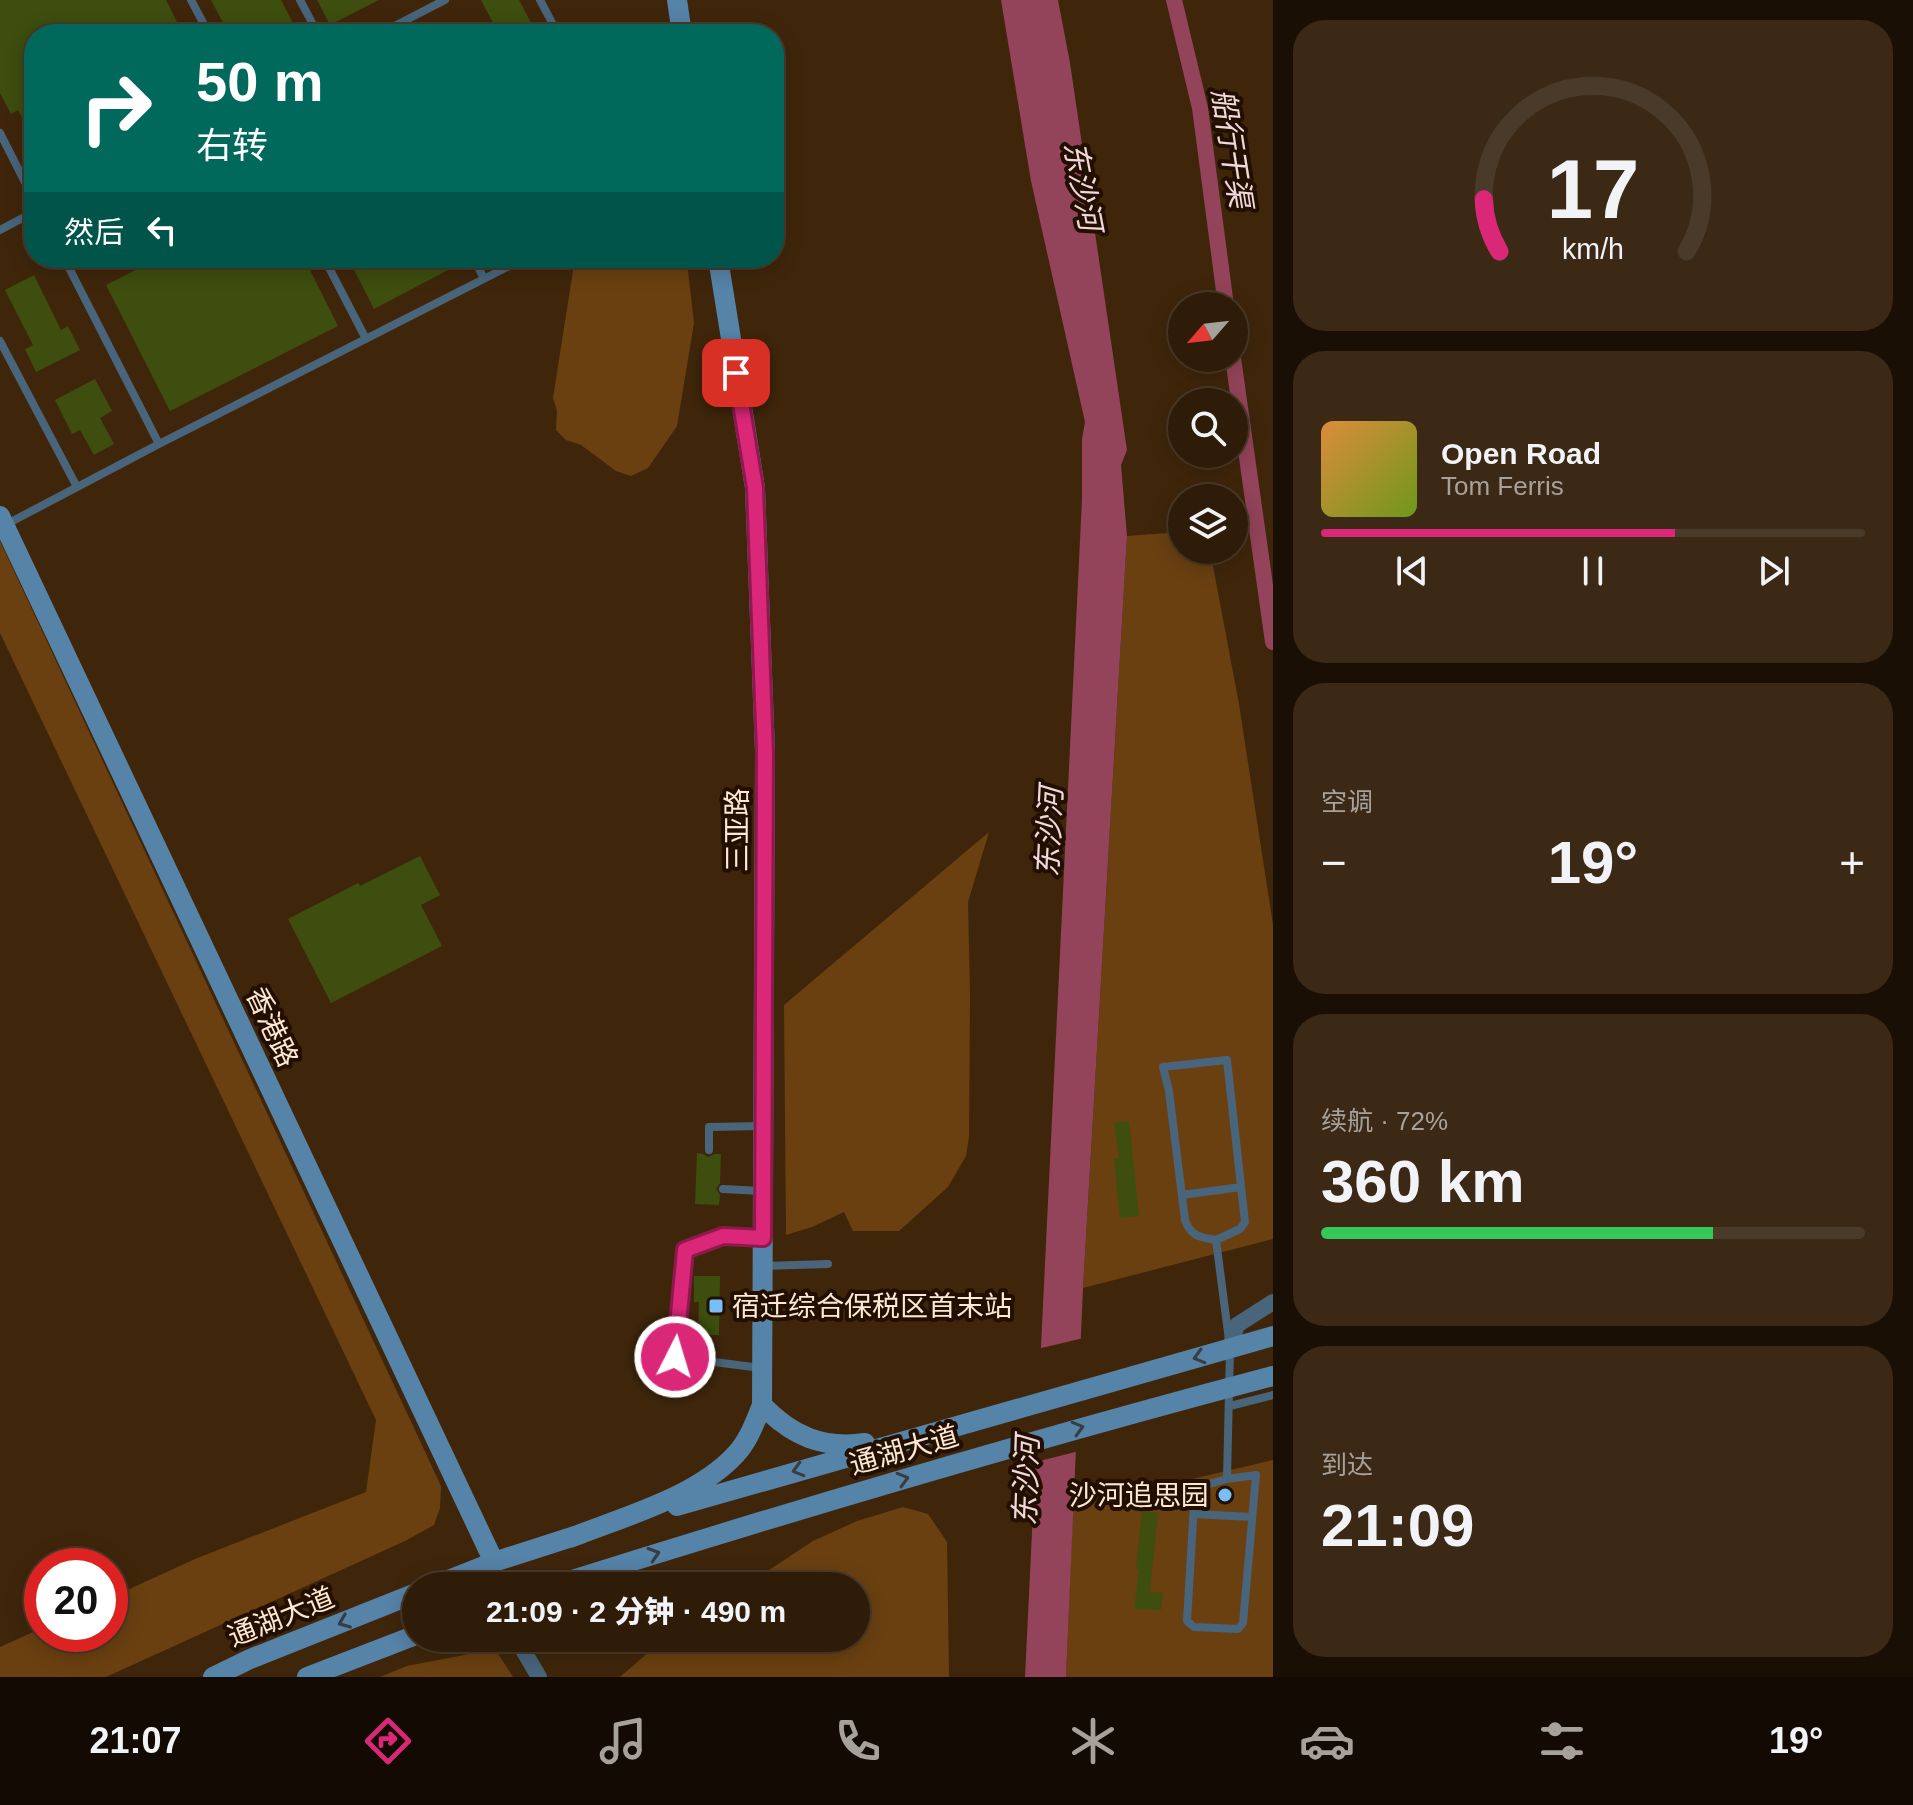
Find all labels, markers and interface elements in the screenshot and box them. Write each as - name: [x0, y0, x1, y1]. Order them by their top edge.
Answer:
- text: 50 m: [196, 50, 324, 113]
- icon: right: [64, 56, 168, 160]
- water label: 船行干渠: [1206, 86, 1258, 214]
- text: 右转: [196, 125, 268, 166]
- water label: 东沙河: [1058, 139, 1109, 238]
- text: 17: [1547, 142, 1639, 235]
- icon: left: [140, 208, 184, 252]
- text: 然后: [64, 216, 124, 249]
- text: km/h: [1562, 233, 1624, 265]
- north arrow: [1168, 292, 1248, 372]
- map controls: [1168, 292, 1248, 564]
- pin: [702, 339, 770, 407]
- icon: arrive: [714, 351, 758, 395]
- button: search: [1168, 388, 1248, 468]
- text: Open Road: [1441, 437, 1601, 470]
- text: Tom Ferris: [1441, 471, 1564, 501]
- button: layers: [1168, 484, 1248, 564]
- icon: previous: [1390, 549, 1434, 593]
- icon: pause: [1571, 549, 1615, 593]
- icon: next: [1752, 549, 1796, 593]
- water label: 东沙河: [1030, 781, 1068, 878]
- text: 空调: [1321, 787, 1373, 817]
- street label: 三亚路: [722, 788, 753, 872]
- text: 19°: [1548, 829, 1638, 896]
- text: −: [1321, 838, 1347, 887]
- text: +: [1839, 838, 1865, 887]
- street label: 香港路: [240, 982, 304, 1072]
- text: 续航 · 72%: [1321, 1106, 1448, 1136]
- text: 360 km: [1321, 1148, 1525, 1215]
- place label: 宿迁综合保税区首末站: [732, 1291, 1012, 1322]
- marker: 宿迁综合保税区首末站: [707, 1297, 725, 1315]
- position arrow: [633, 1315, 717, 1399]
- one-way arrow: [1193, 1348, 1207, 1364]
- street label: 通湖大道: [846, 1420, 962, 1480]
- one-way arrow: [1071, 1421, 1085, 1437]
- water label: 东沙河: [1008, 1430, 1044, 1527]
- text: 到达: [1321, 1450, 1373, 1480]
- one-way arrow: [791, 1461, 805, 1478]
- one-way arrow: [895, 1472, 909, 1488]
- place label: 沙河追思园: [1069, 1480, 1209, 1511]
- marker: 沙河追思园: [1216, 1486, 1234, 1504]
- text: 21:09: [1321, 1492, 1474, 1559]
- speed limit sign: 20: [24, 1548, 128, 1652]
- one-way arrow: [646, 1548, 660, 1564]
- street label: 通湖大道: [223, 1582, 339, 1652]
- text: 21:09 · 2 分钟 · 490 m: [486, 1595, 786, 1628]
- one-way arrow: [338, 1612, 352, 1629]
- icon: directions: [360, 1713, 416, 1769]
- icon: music: [595, 1713, 651, 1769]
- icon: phone: [830, 1713, 886, 1769]
- icon: climate: [1065, 1713, 1121, 1769]
- icon: car: [1299, 1713, 1355, 1769]
- icon: filters: [1534, 1713, 1590, 1769]
- text: 21:07: [89, 1720, 181, 1761]
- text: 19°: [1769, 1720, 1824, 1761]

